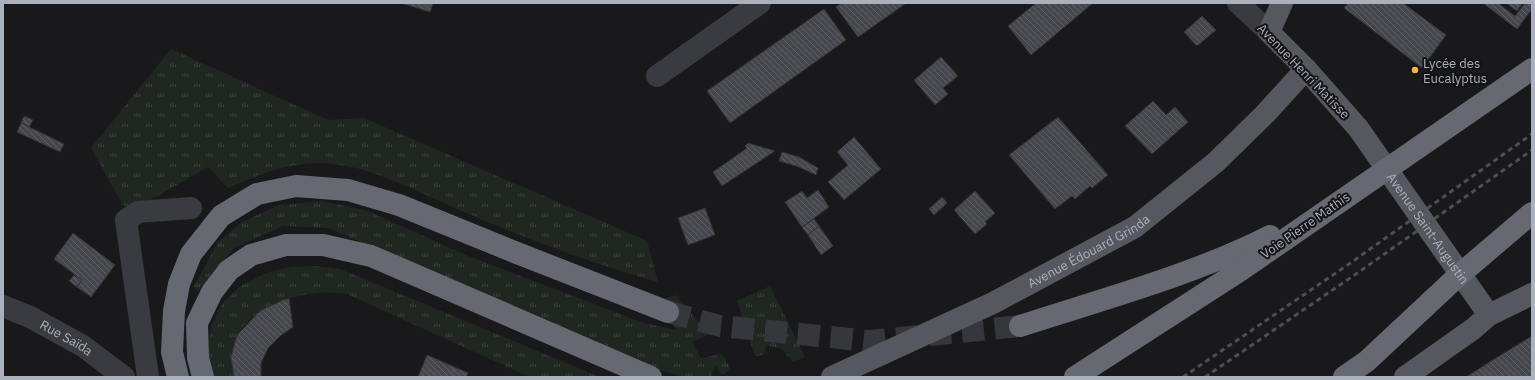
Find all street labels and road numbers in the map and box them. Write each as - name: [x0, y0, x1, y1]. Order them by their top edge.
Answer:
- street label: Avenue Henri Matisse: [1254, 20, 1354, 123]
- street label: Avenue Saint-Augustin: [1383, 169, 1473, 287]
- street label: Voie Pierre Mathis: [1257, 188, 1353, 263]
- street label: Avenue Édouard Grinda: [1025, 210, 1154, 292]
- street label: Rue Saïda: [37, 316, 96, 360]

